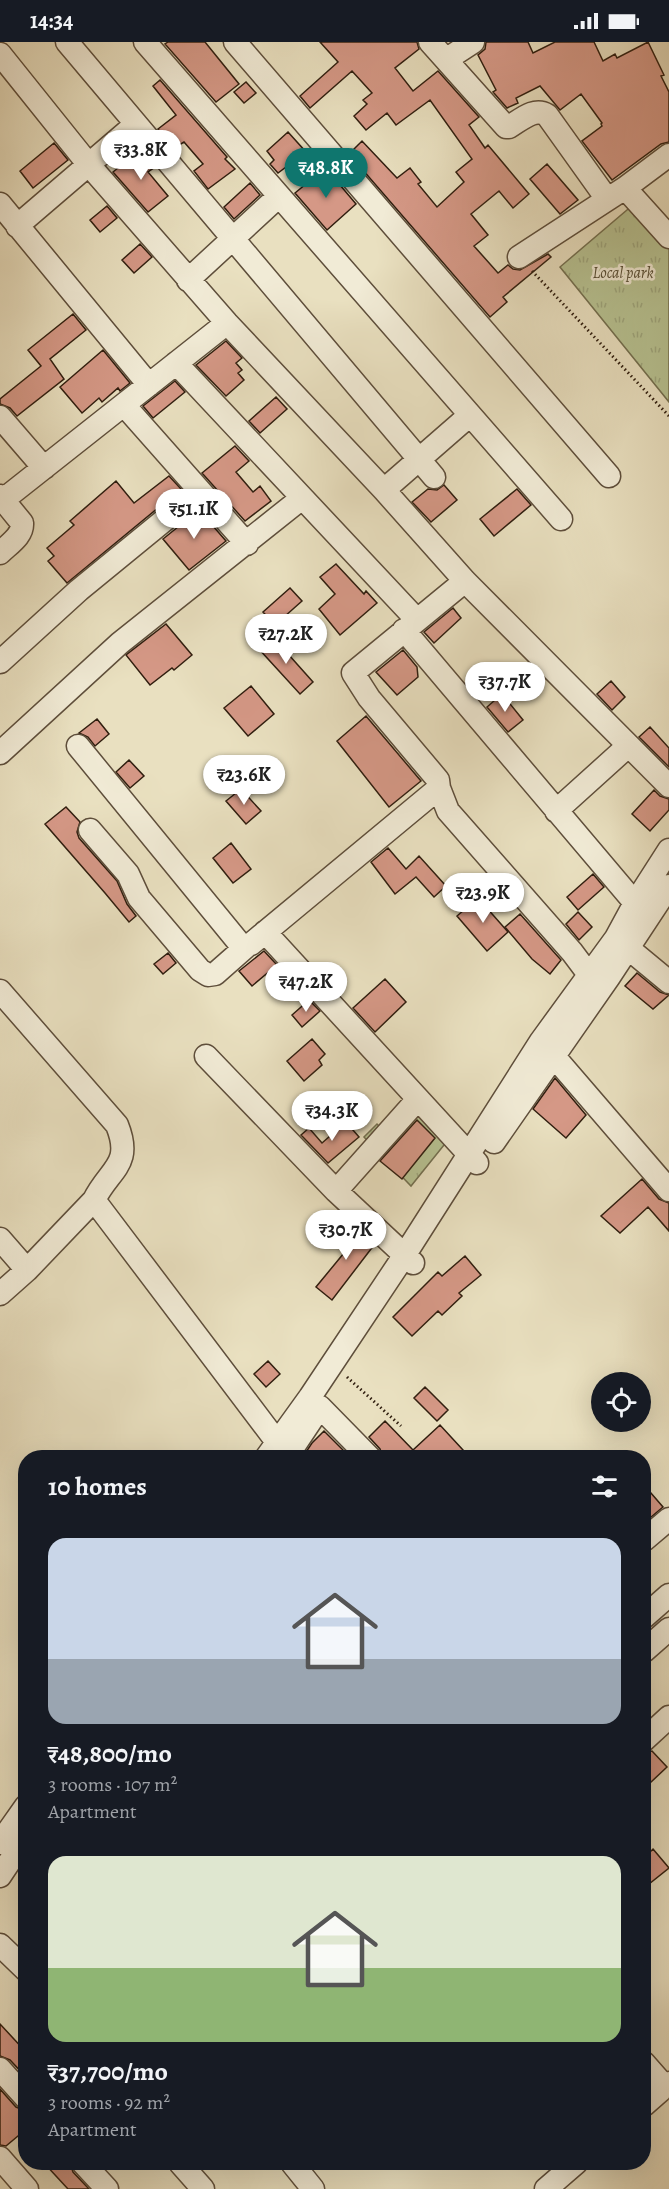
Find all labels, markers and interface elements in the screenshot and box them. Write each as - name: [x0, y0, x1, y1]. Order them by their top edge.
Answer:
- text: 14:34: [30, 6, 73, 36]
- pin: ₹33.8K: [92, 130, 190, 181]
- text: ₹33.8K: [115, 136, 167, 163]
- pin: ₹48.8K: [277, 148, 375, 199]
- text: ₹48.8K: [299, 154, 353, 181]
- park label: Local park: [592, 262, 654, 284]
- pin: ₹51.1K: [145, 489, 243, 540]
- text: ₹51.1K: [170, 495, 218, 522]
- pin: ₹27.2K: [237, 614, 335, 665]
- text: ₹27.2K: [259, 620, 313, 647]
- pin: ₹37.7K: [456, 662, 554, 713]
- text: ₹37.7K: [479, 668, 531, 695]
- pin: ₹23.6K: [195, 755, 293, 806]
- text: ₹23.6K: [217, 761, 271, 788]
- pin: ₹23.9K: [434, 873, 532, 924]
- text: ₹23.9K: [456, 879, 510, 906]
- pin: ₹47.2K: [257, 962, 355, 1013]
- text: ₹47.2K: [279, 968, 333, 995]
- pin: ₹34.3K: [283, 1091, 381, 1142]
- text: ₹34.3K: [306, 1097, 358, 1124]
- pin: ₹30.7K: [297, 1210, 395, 1261]
- text: ₹30.7K: [319, 1216, 373, 1243]
- map controls: [591, 1372, 651, 1432]
- button: locate: [591, 1372, 651, 1432]
- text: 10 homes: [48, 1469, 147, 1504]
- icon: filters: [588, 1470, 621, 1503]
- icon: home: [281, 1577, 389, 1685]
- text: ₹48,800/mo: [48, 1736, 172, 1771]
- text: 3 rooms · 107 m²: [48, 1771, 177, 1798]
- text: Apartment: [48, 1798, 137, 1825]
- icon: home: [281, 1895, 389, 2003]
- text: ₹37,700/mo: [48, 2054, 168, 2089]
- text: 3 rooms · 92 m²: [48, 2089, 170, 2116]
- text: Apartment: [48, 2116, 137, 2143]

